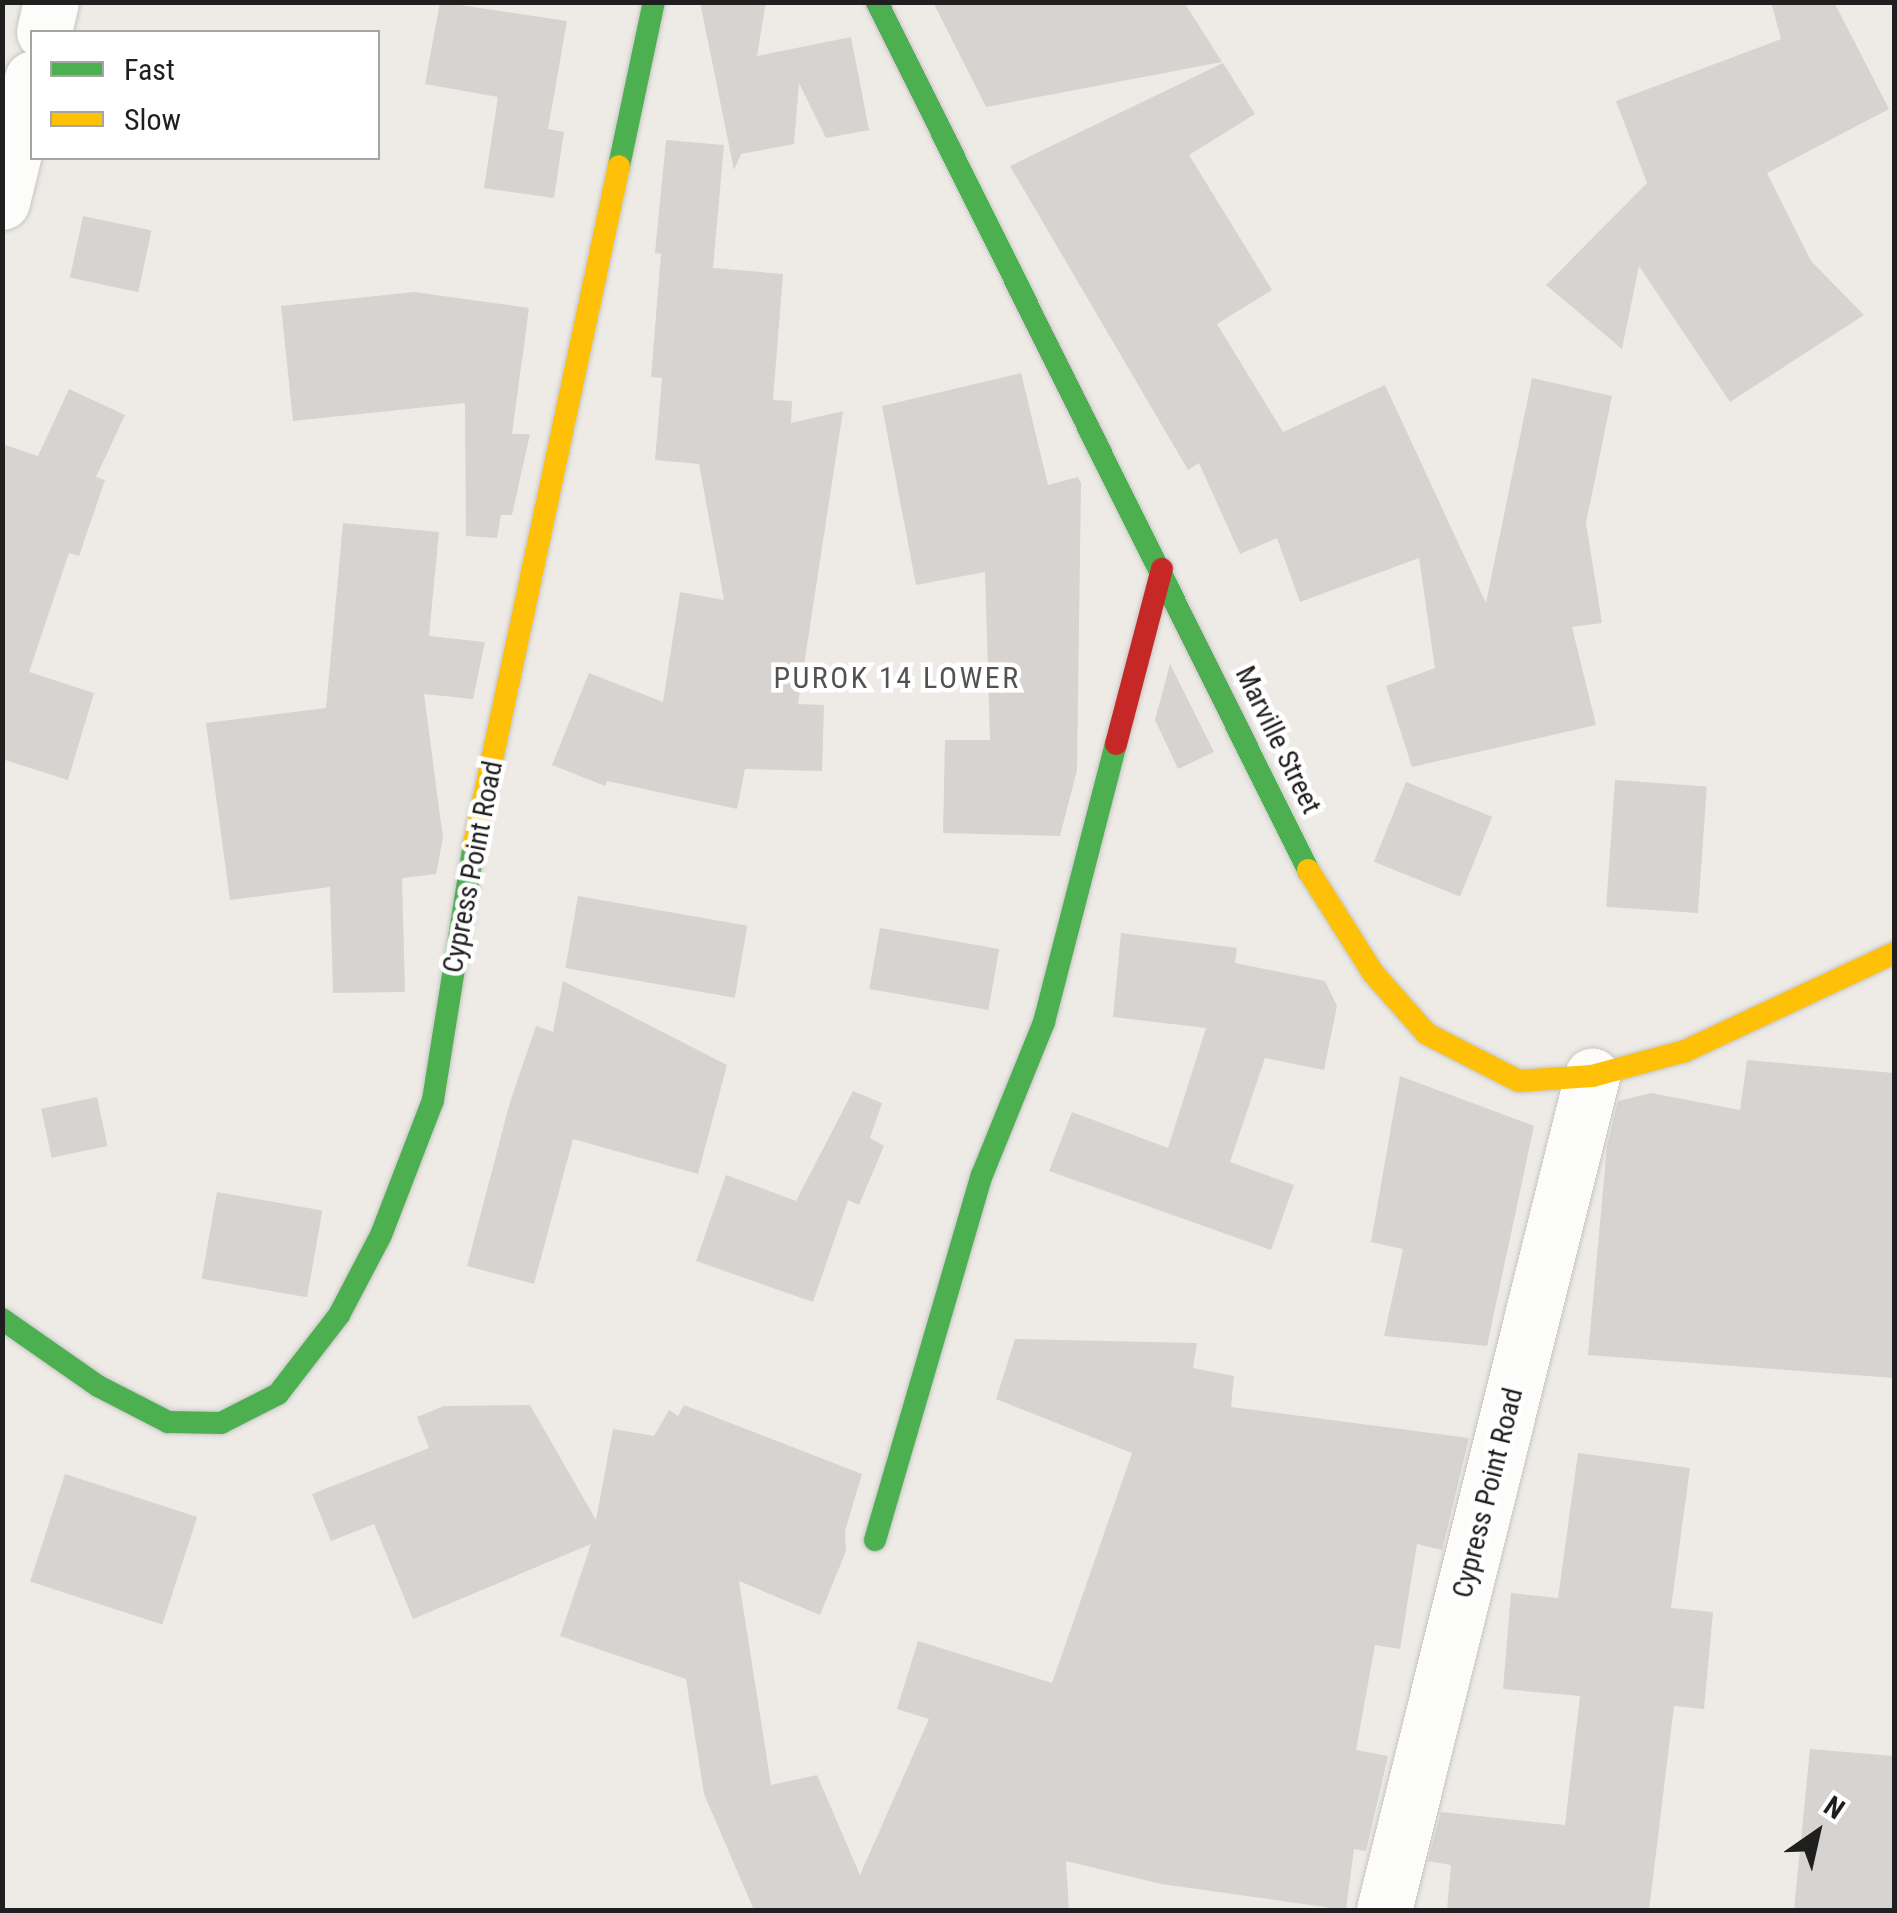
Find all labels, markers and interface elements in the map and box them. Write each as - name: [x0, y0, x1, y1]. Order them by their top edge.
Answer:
- legend: [30, 30, 380, 160]
- text: Fast: [124, 52, 175, 87]
- text: Slow: [124, 102, 181, 137]
- district label: PUROK 14 LOWER: [773, 660, 1021, 696]
- street label: Marville Street: [1228, 661, 1328, 819]
- street label: Cypress Point Road: [436, 758, 510, 976]
- street label: Cypress Point Road: [1446, 1385, 1530, 1601]
- north arrow: [1767, 1783, 1867, 1883]
- text: N: [1818, 1789, 1850, 1826]

